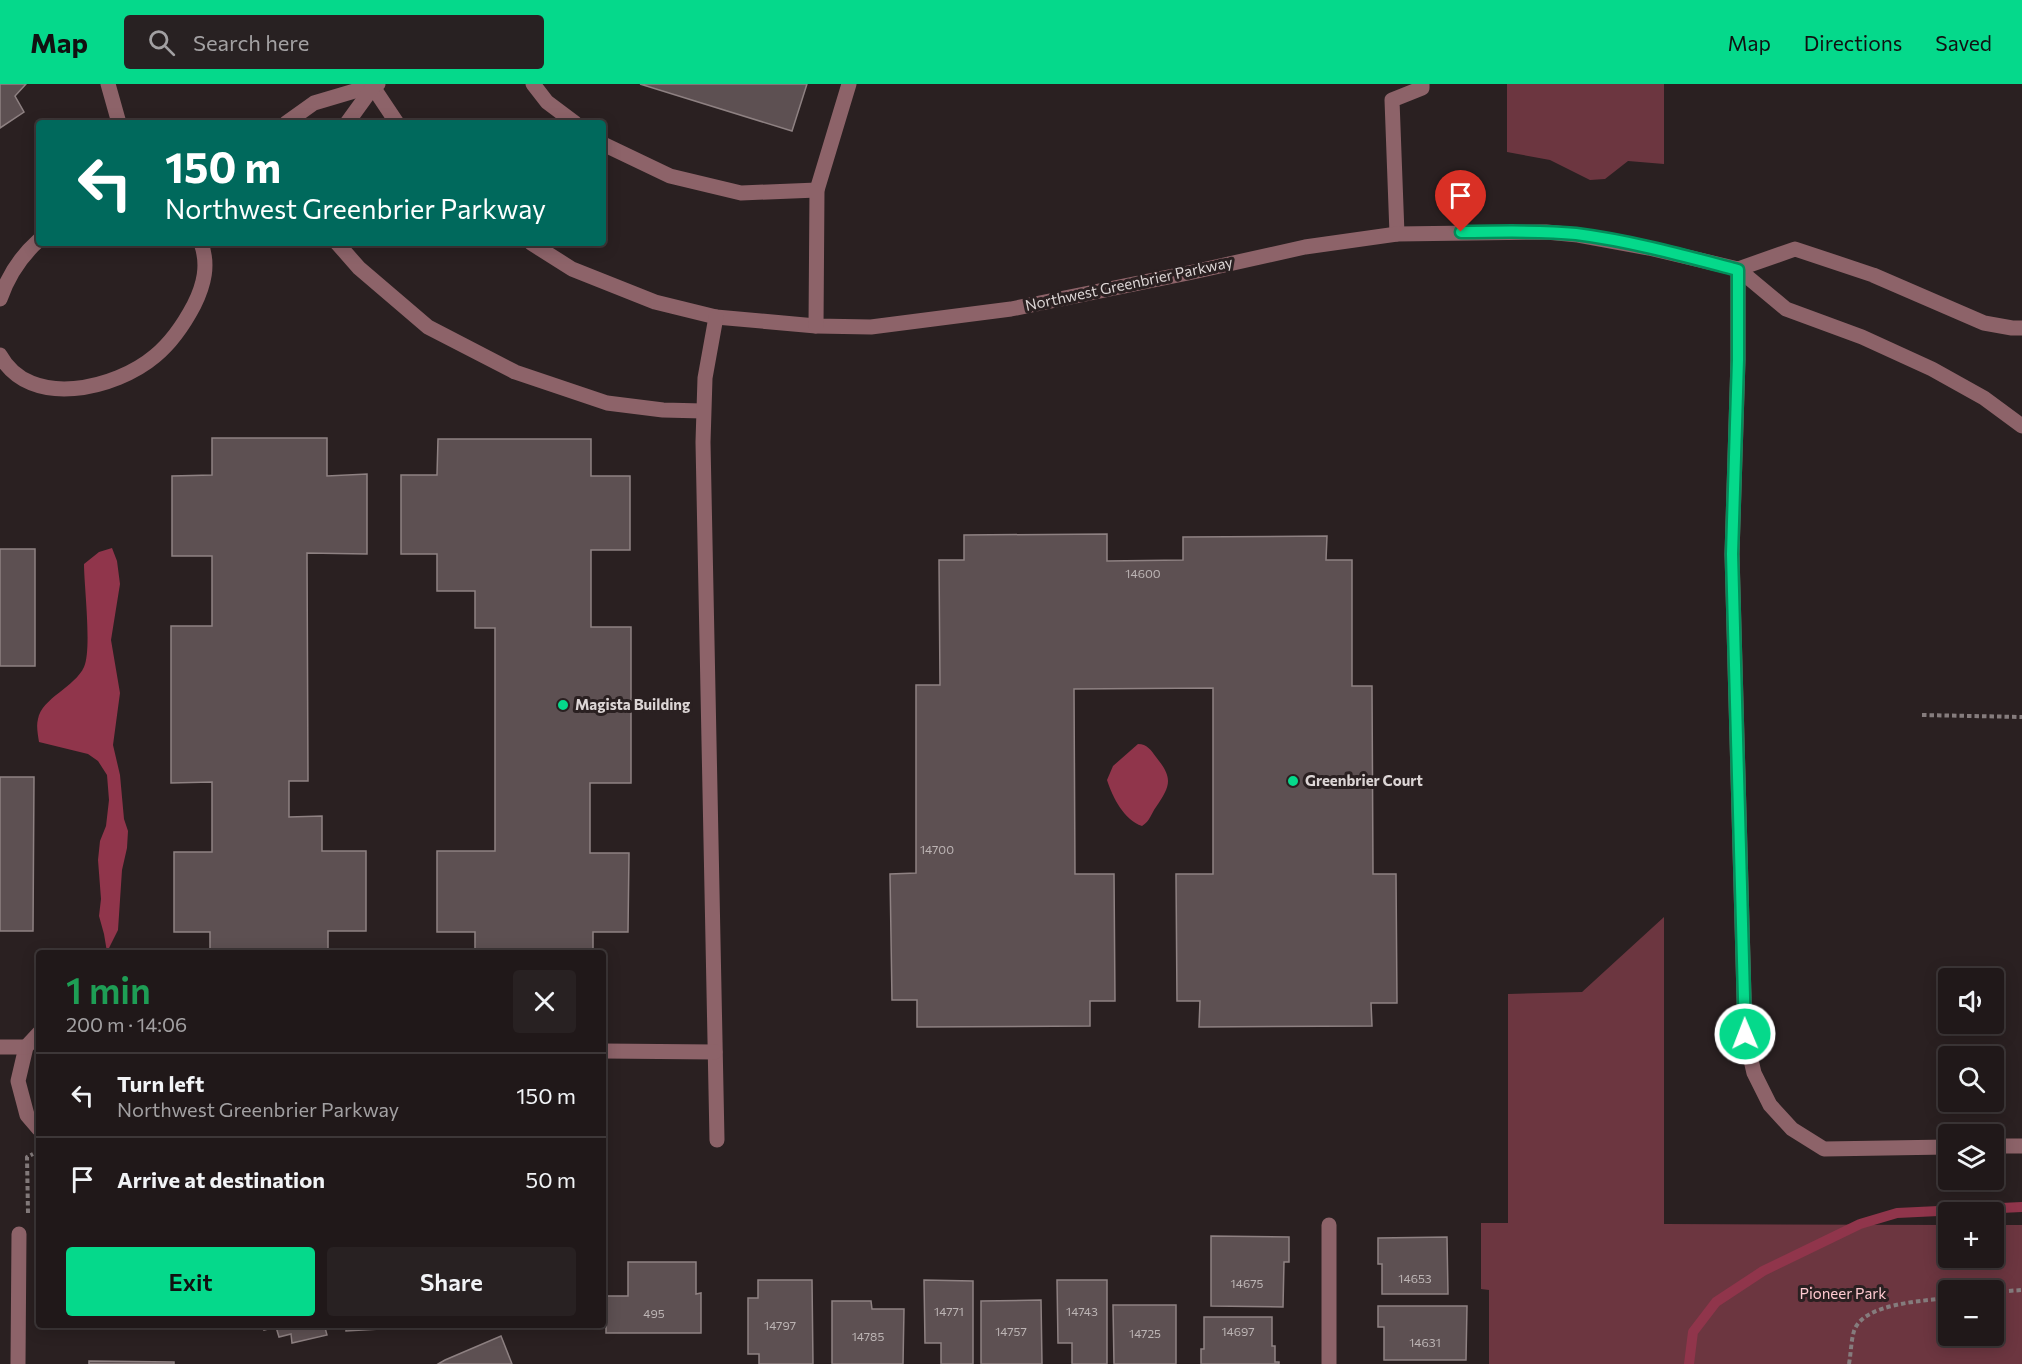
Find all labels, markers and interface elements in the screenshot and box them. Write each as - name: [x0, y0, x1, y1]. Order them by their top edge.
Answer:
- search box: [124, 15, 544, 69]
- text: Map: [30, 25, 88, 59]
- icon: search: [145, 26, 178, 59]
- text: Search here: [193, 29, 309, 56]
- text: Map: [1728, 30, 1771, 55]
- text: Directions: [1804, 30, 1902, 55]
- text: Saved: [1935, 30, 1992, 55]
- text: 150 m: [165, 140, 281, 192]
- icon: left: [66, 144, 144, 222]
- pin: [1435, 170, 1486, 232]
- icon: arrive: [1444, 179, 1477, 212]
- text: Northwest Greenbrier Parkway: [165, 192, 546, 225]
- street label: Northwest Greenbrier Parkway: [1023, 252, 1234, 314]
- house number: 14600: [1125, 566, 1161, 580]
- place label: Magista Building: [575, 695, 690, 713]
- marker: Magista Building: [556, 698, 570, 712]
- place label: Greenbrier Court: [1305, 771, 1423, 789]
- marker: Greenbrier Court: [1286, 774, 1300, 788]
- house number: 14700: [920, 842, 954, 856]
- text: 1 min: [66, 967, 151, 1011]
- map controls: [1938, 968, 2004, 1346]
- button: sound: [1938, 968, 2004, 1034]
- button: close: [513, 970, 576, 1033]
- position arrow: [1713, 1002, 1777, 1066]
- text: 200 m · 14:06: [66, 1012, 187, 1036]
- button: search: [1938, 1046, 2004, 1112]
- text: Turn left: [117, 1070, 204, 1097]
- icon: left: [66, 1079, 99, 1112]
- text: 150 m: [516, 1082, 576, 1109]
- text: Northwest Greenbrier Parkway: [117, 1097, 399, 1121]
- button: layers: [1938, 1124, 2004, 1190]
- icon: arrive: [66, 1163, 99, 1196]
- text: Arrive at destination: [117, 1166, 325, 1193]
- text: 50 m: [526, 1166, 576, 1193]
- button: +: [1938, 1202, 2004, 1268]
- button: Exit: [66, 1247, 315, 1316]
- button: Share: [327, 1247, 576, 1316]
- house number: 14653: [1398, 1271, 1432, 1285]
- house number: 14675: [1231, 1276, 1263, 1290]
- button: −: [1938, 1280, 2004, 1346]
- park label: Pioneer Park: [1800, 1284, 1886, 1302]
- house number: 14771: [934, 1304, 964, 1318]
- house number: 14743: [1066, 1304, 1098, 1318]
- house number: 495: [643, 1306, 665, 1320]
- house number: 14797: [764, 1318, 796, 1332]
- house number: 14757: [995, 1324, 1027, 1338]
- house number: 14697: [1221, 1324, 1255, 1338]
- house number: 14725: [1129, 1326, 1161, 1340]
- house number: 14785: [852, 1329, 884, 1343]
- house number: 14631: [1409, 1335, 1441, 1349]

